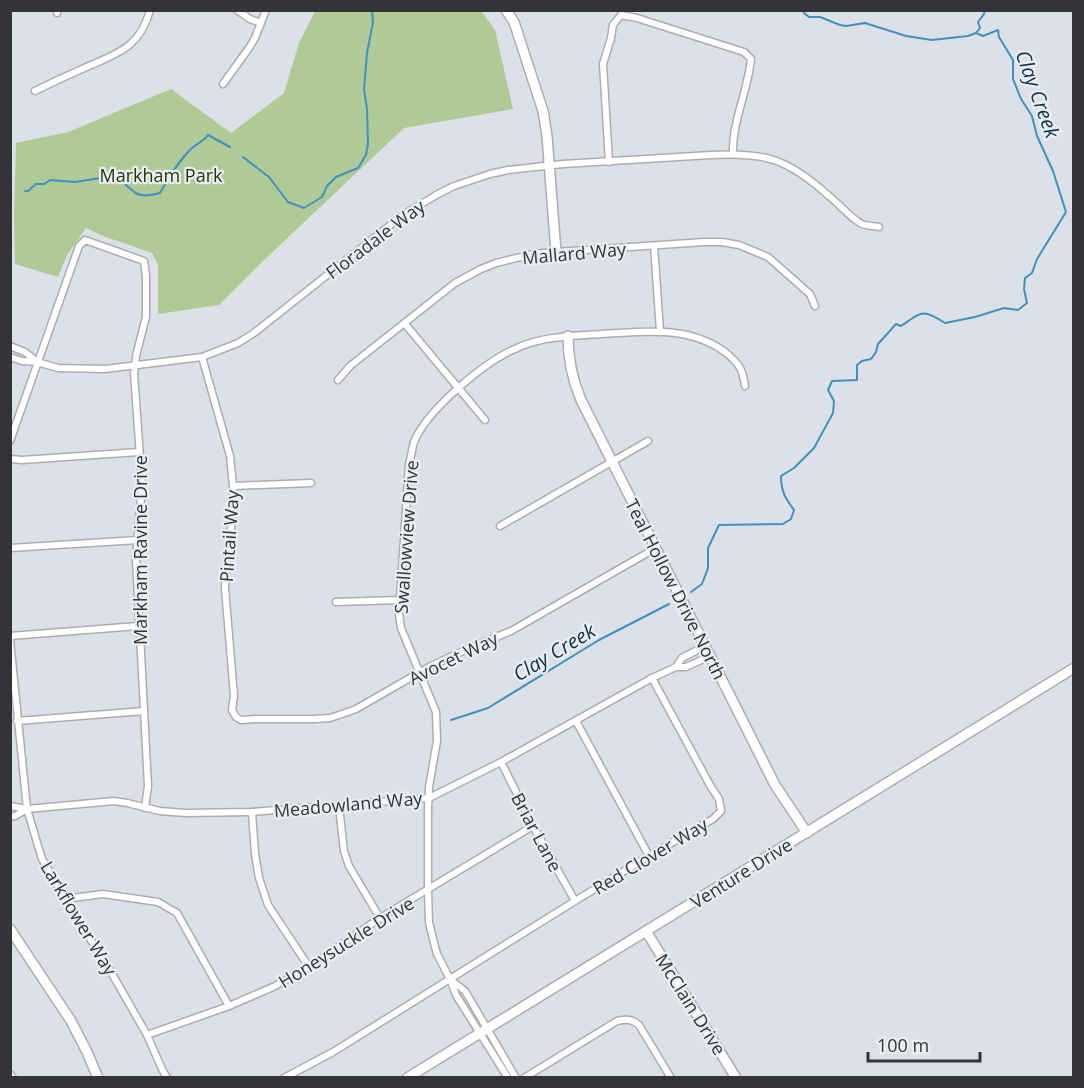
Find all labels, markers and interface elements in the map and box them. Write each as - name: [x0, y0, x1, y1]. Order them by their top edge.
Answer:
- water label: Clay Creek: [1010, 46, 1067, 143]
- park label: Markham Park: [99, 163, 223, 187]
- street label: Floradale Way: [321, 193, 430, 284]
- street label: Mallard Way: [521, 236, 628, 269]
- street label: Markham Ravine Drive: [128, 455, 152, 645]
- street label: Swallowview Drive: [389, 459, 423, 615]
- street label: Pintail Way: [214, 488, 244, 583]
- street label: Teal Hollow Drive North: [620, 495, 732, 683]
- water label: Clay Creek: [508, 616, 601, 687]
- street label: Avocet Way: [404, 626, 503, 690]
- street label: Meadowland Way: [273, 785, 424, 822]
- street label: Briar Lane: [506, 788, 568, 876]
- street label: Red Clover Way: [588, 812, 713, 900]
- street label: Venture Drive: [686, 832, 796, 914]
- street label: Larkflower Way: [35, 856, 123, 980]
- street label: Honeysuckle Drive: [274, 891, 418, 993]
- street label: McClain Drive: [650, 949, 732, 1059]
- scale bar: [868, 1025, 980, 1063]
- text: 100 m: [877, 1033, 929, 1057]

